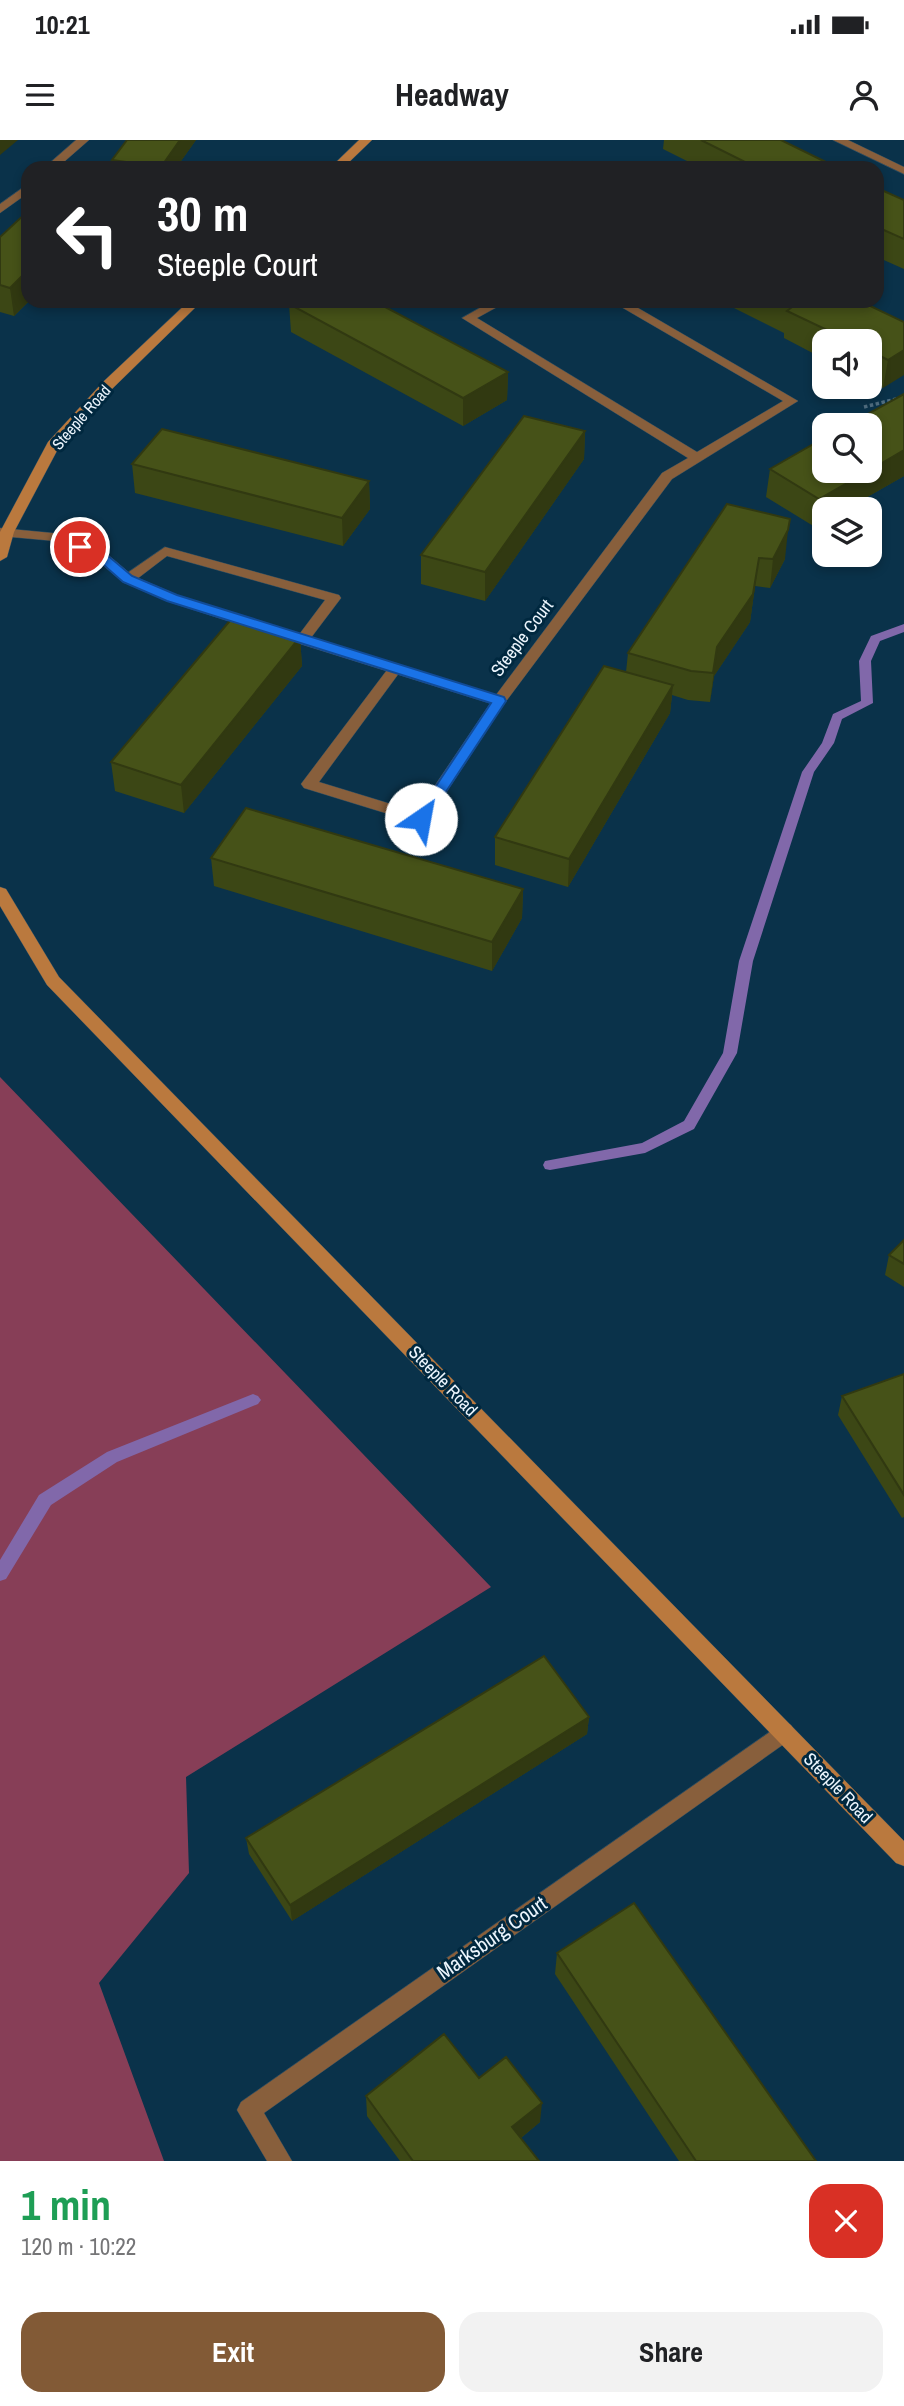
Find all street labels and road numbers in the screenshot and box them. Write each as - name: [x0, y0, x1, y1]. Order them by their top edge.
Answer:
- street label: Steeple Road: [47, 380, 115, 454]
- street label: Steeple Court: [484, 594, 559, 681]
- street label: Steeple Road: [403, 1340, 483, 1422]
- street label: Steeple Road: [798, 1747, 878, 1829]
- street label: Marksburg Court: [431, 1889, 553, 1986]

